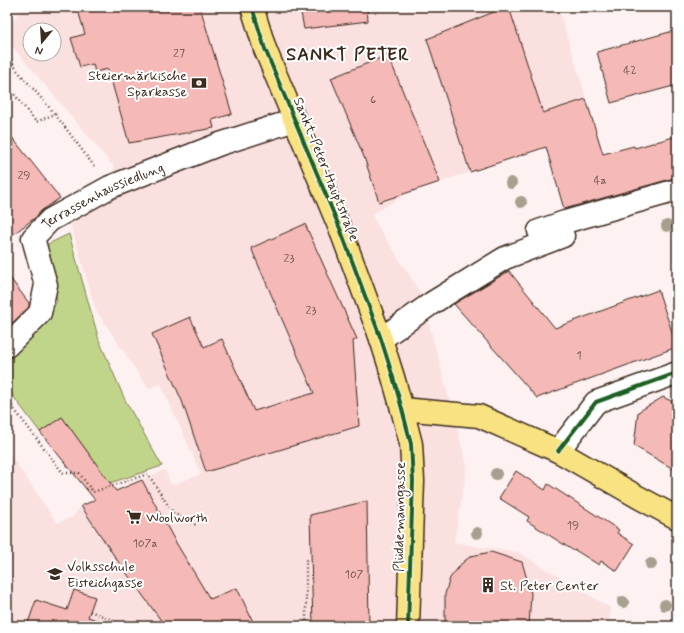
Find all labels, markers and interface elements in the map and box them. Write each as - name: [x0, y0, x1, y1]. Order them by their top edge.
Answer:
- north arrow: [22, 22, 62, 62]
- text: N: [34, 43, 45, 58]
- district label: SANKT PETER: [286, 43, 410, 67]
- house number: 27: [173, 46, 185, 62]
- house number: 42: [623, 63, 637, 79]
- place label: Steiermärkische Sparkasse: [88, 67, 187, 101]
- bank icon: Steiermärkische Sparkasse: [190, 74, 208, 92]
- house number: 6: [370, 92, 376, 108]
- street label: Sankt-Peter-Hauptstraße: [289, 95, 363, 244]
- street label: Terrassenhaussiedlung: [38, 159, 167, 233]
- house number: 29: [17, 168, 31, 184]
- house number: 4a: [593, 173, 607, 189]
- house number: 23: [284, 251, 294, 267]
- house number: 23: [306, 303, 316, 319]
- house number: 1: [576, 348, 582, 364]
- street label: Plüddemanngasse: [390, 462, 411, 572]
- supermarket icon: Woolworth: [125, 508, 143, 526]
- place label: Woolworth: [146, 509, 208, 527]
- house number: 19: [567, 518, 579, 534]
- house number: 107a: [132, 536, 158, 552]
- place label: Volksschule Eisteichgasse: [67, 558, 143, 592]
- school or university icon: Volksschule Eisteichgasse: [46, 565, 64, 583]
- house number: 107: [345, 567, 364, 583]
- building icon: St. Peter Center: [479, 576, 497, 594]
- place label: St. Peter Center: [500, 577, 599, 595]

